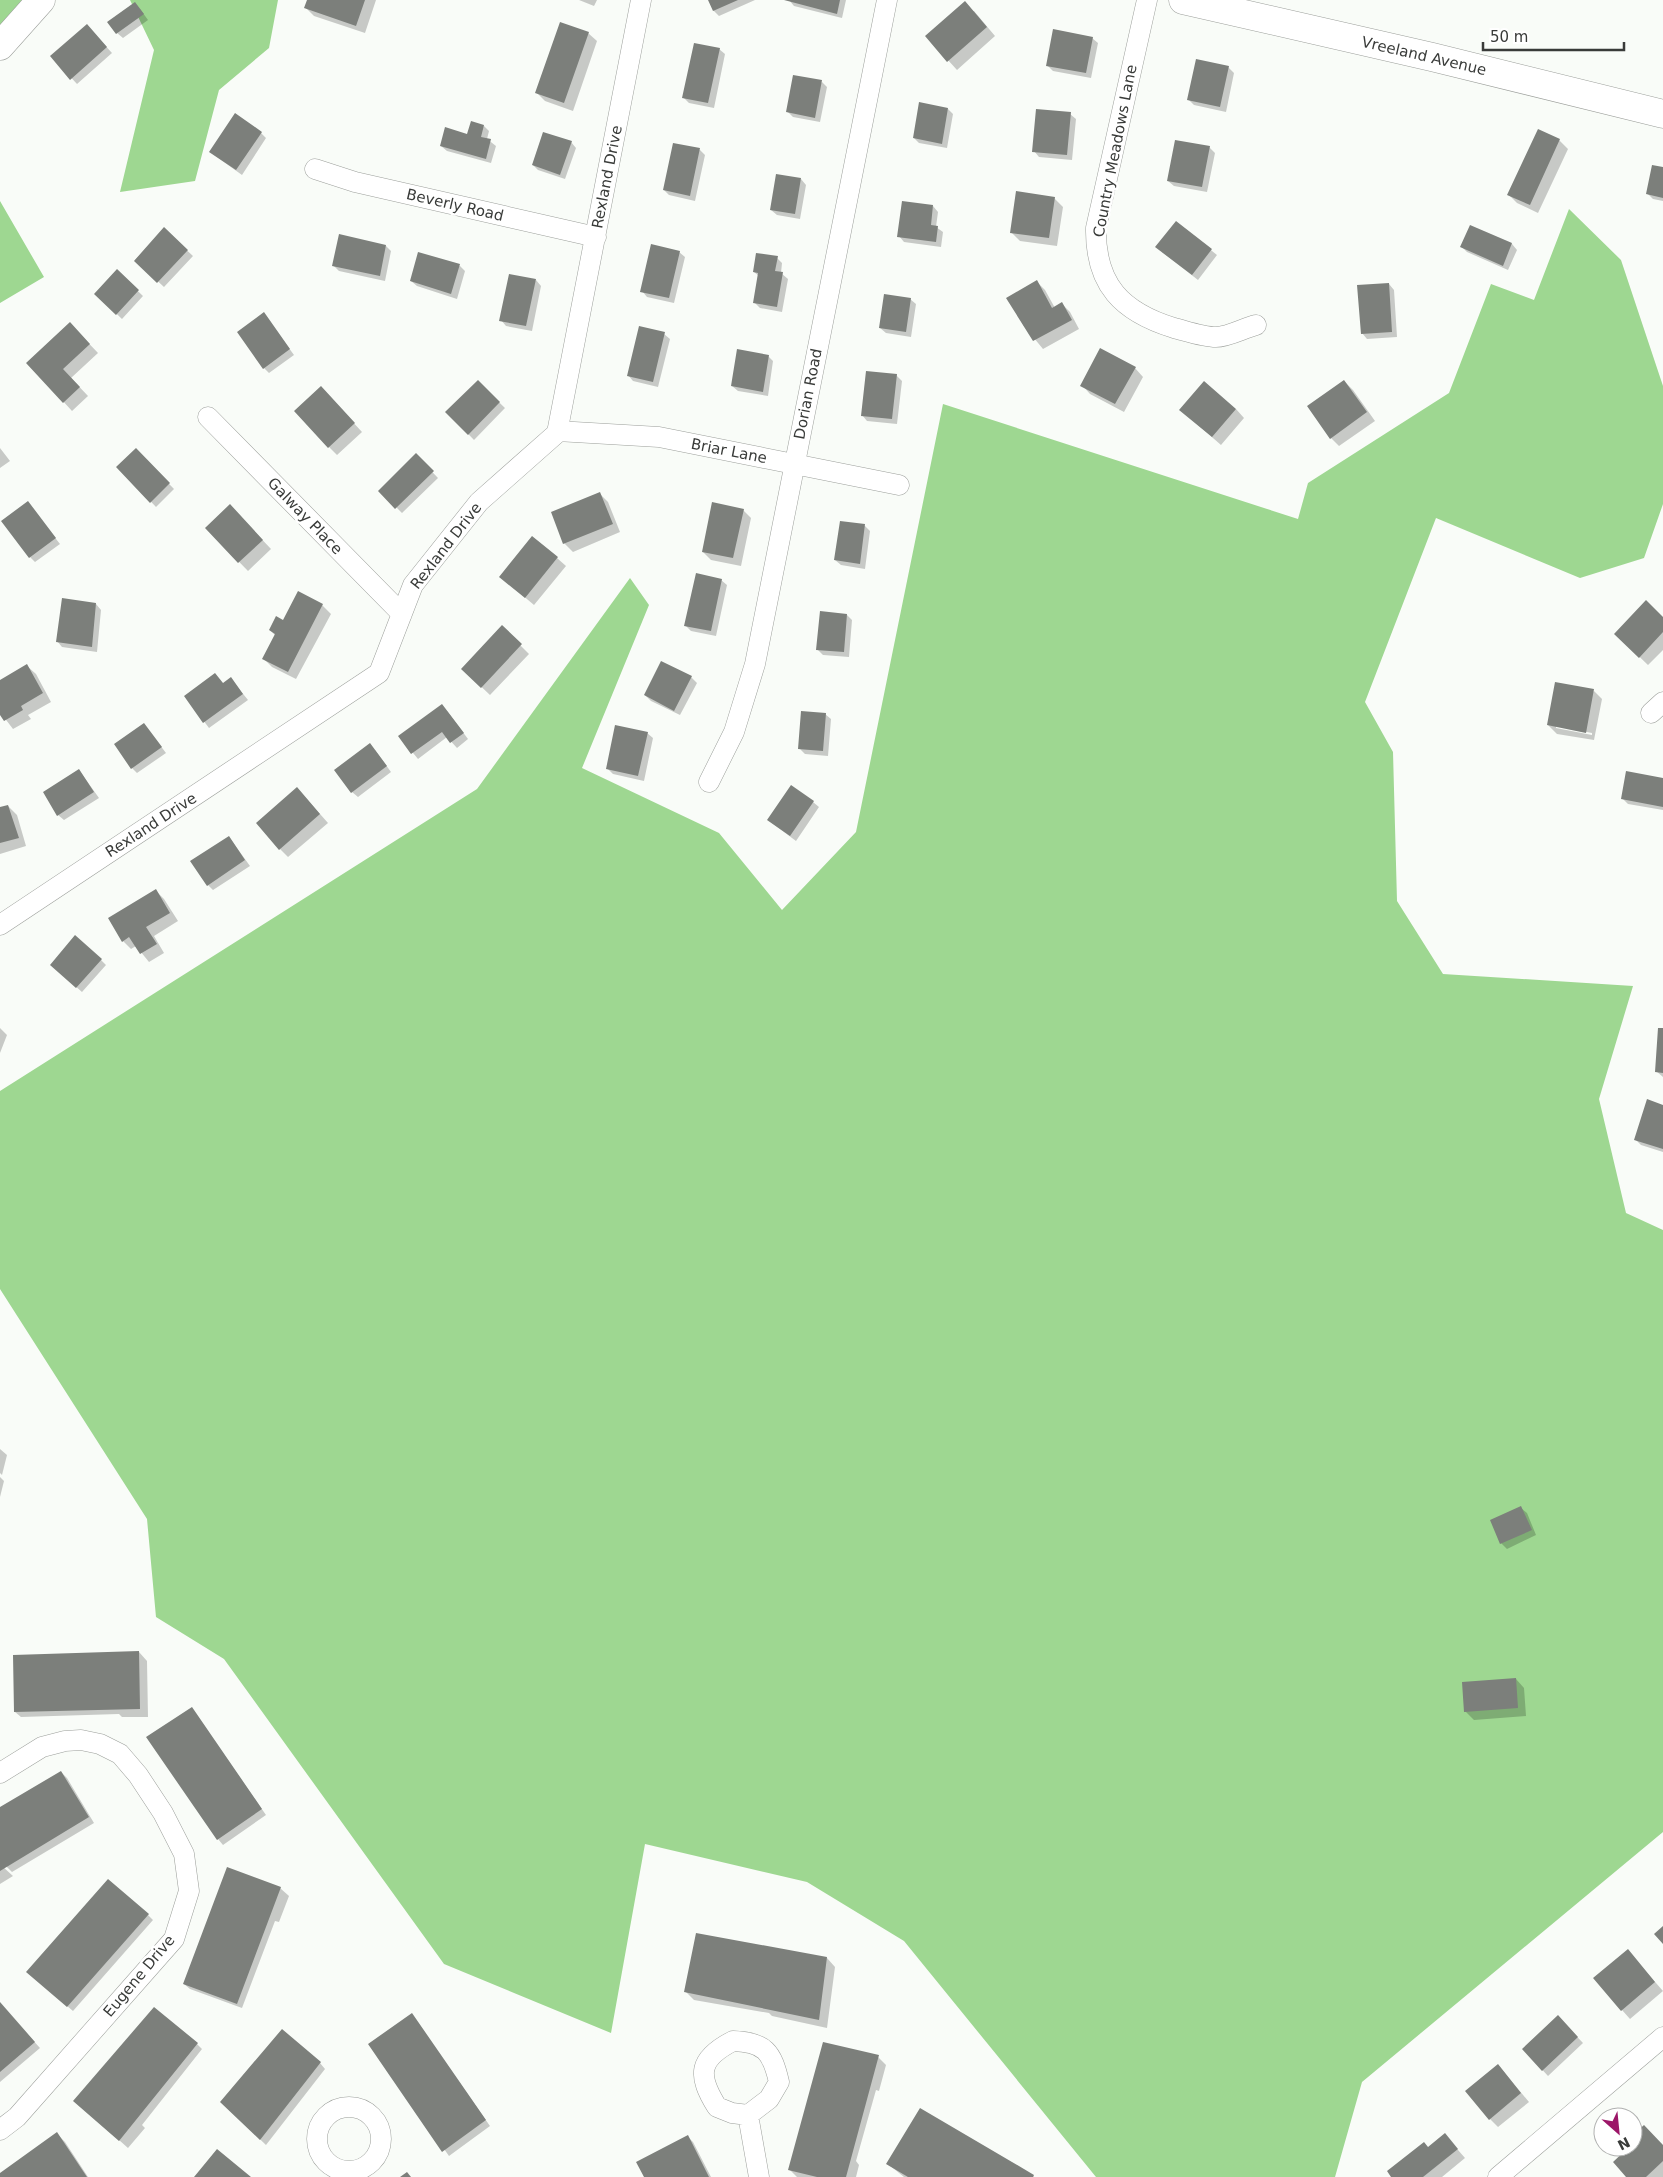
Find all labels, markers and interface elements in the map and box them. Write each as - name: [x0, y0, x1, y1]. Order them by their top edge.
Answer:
- scale bar: [1483, 20, 1624, 52]
- text: 50 m: [1490, 28, 1528, 46]
- street label: Vreeland Avenue: [1360, 33, 1488, 79]
- street label: Country Meadows Lane: [1089, 63, 1141, 239]
- street label: Rexland Drive: [588, 124, 626, 230]
- street label: Beverly Road: [405, 185, 505, 225]
- street label: Dorian Road: [790, 347, 826, 441]
- street label: Briar Lane: [689, 435, 769, 467]
- street label: Galway Place: [264, 474, 346, 558]
- street label: Rexland Drive: [407, 499, 485, 593]
- street label: Rexland Drive: [102, 789, 200, 861]
- street label: Eugene Drive: [100, 1931, 178, 2021]
- north arrow: [1593, 2107, 1643, 2157]
- text: N: [1615, 2134, 1633, 2153]

